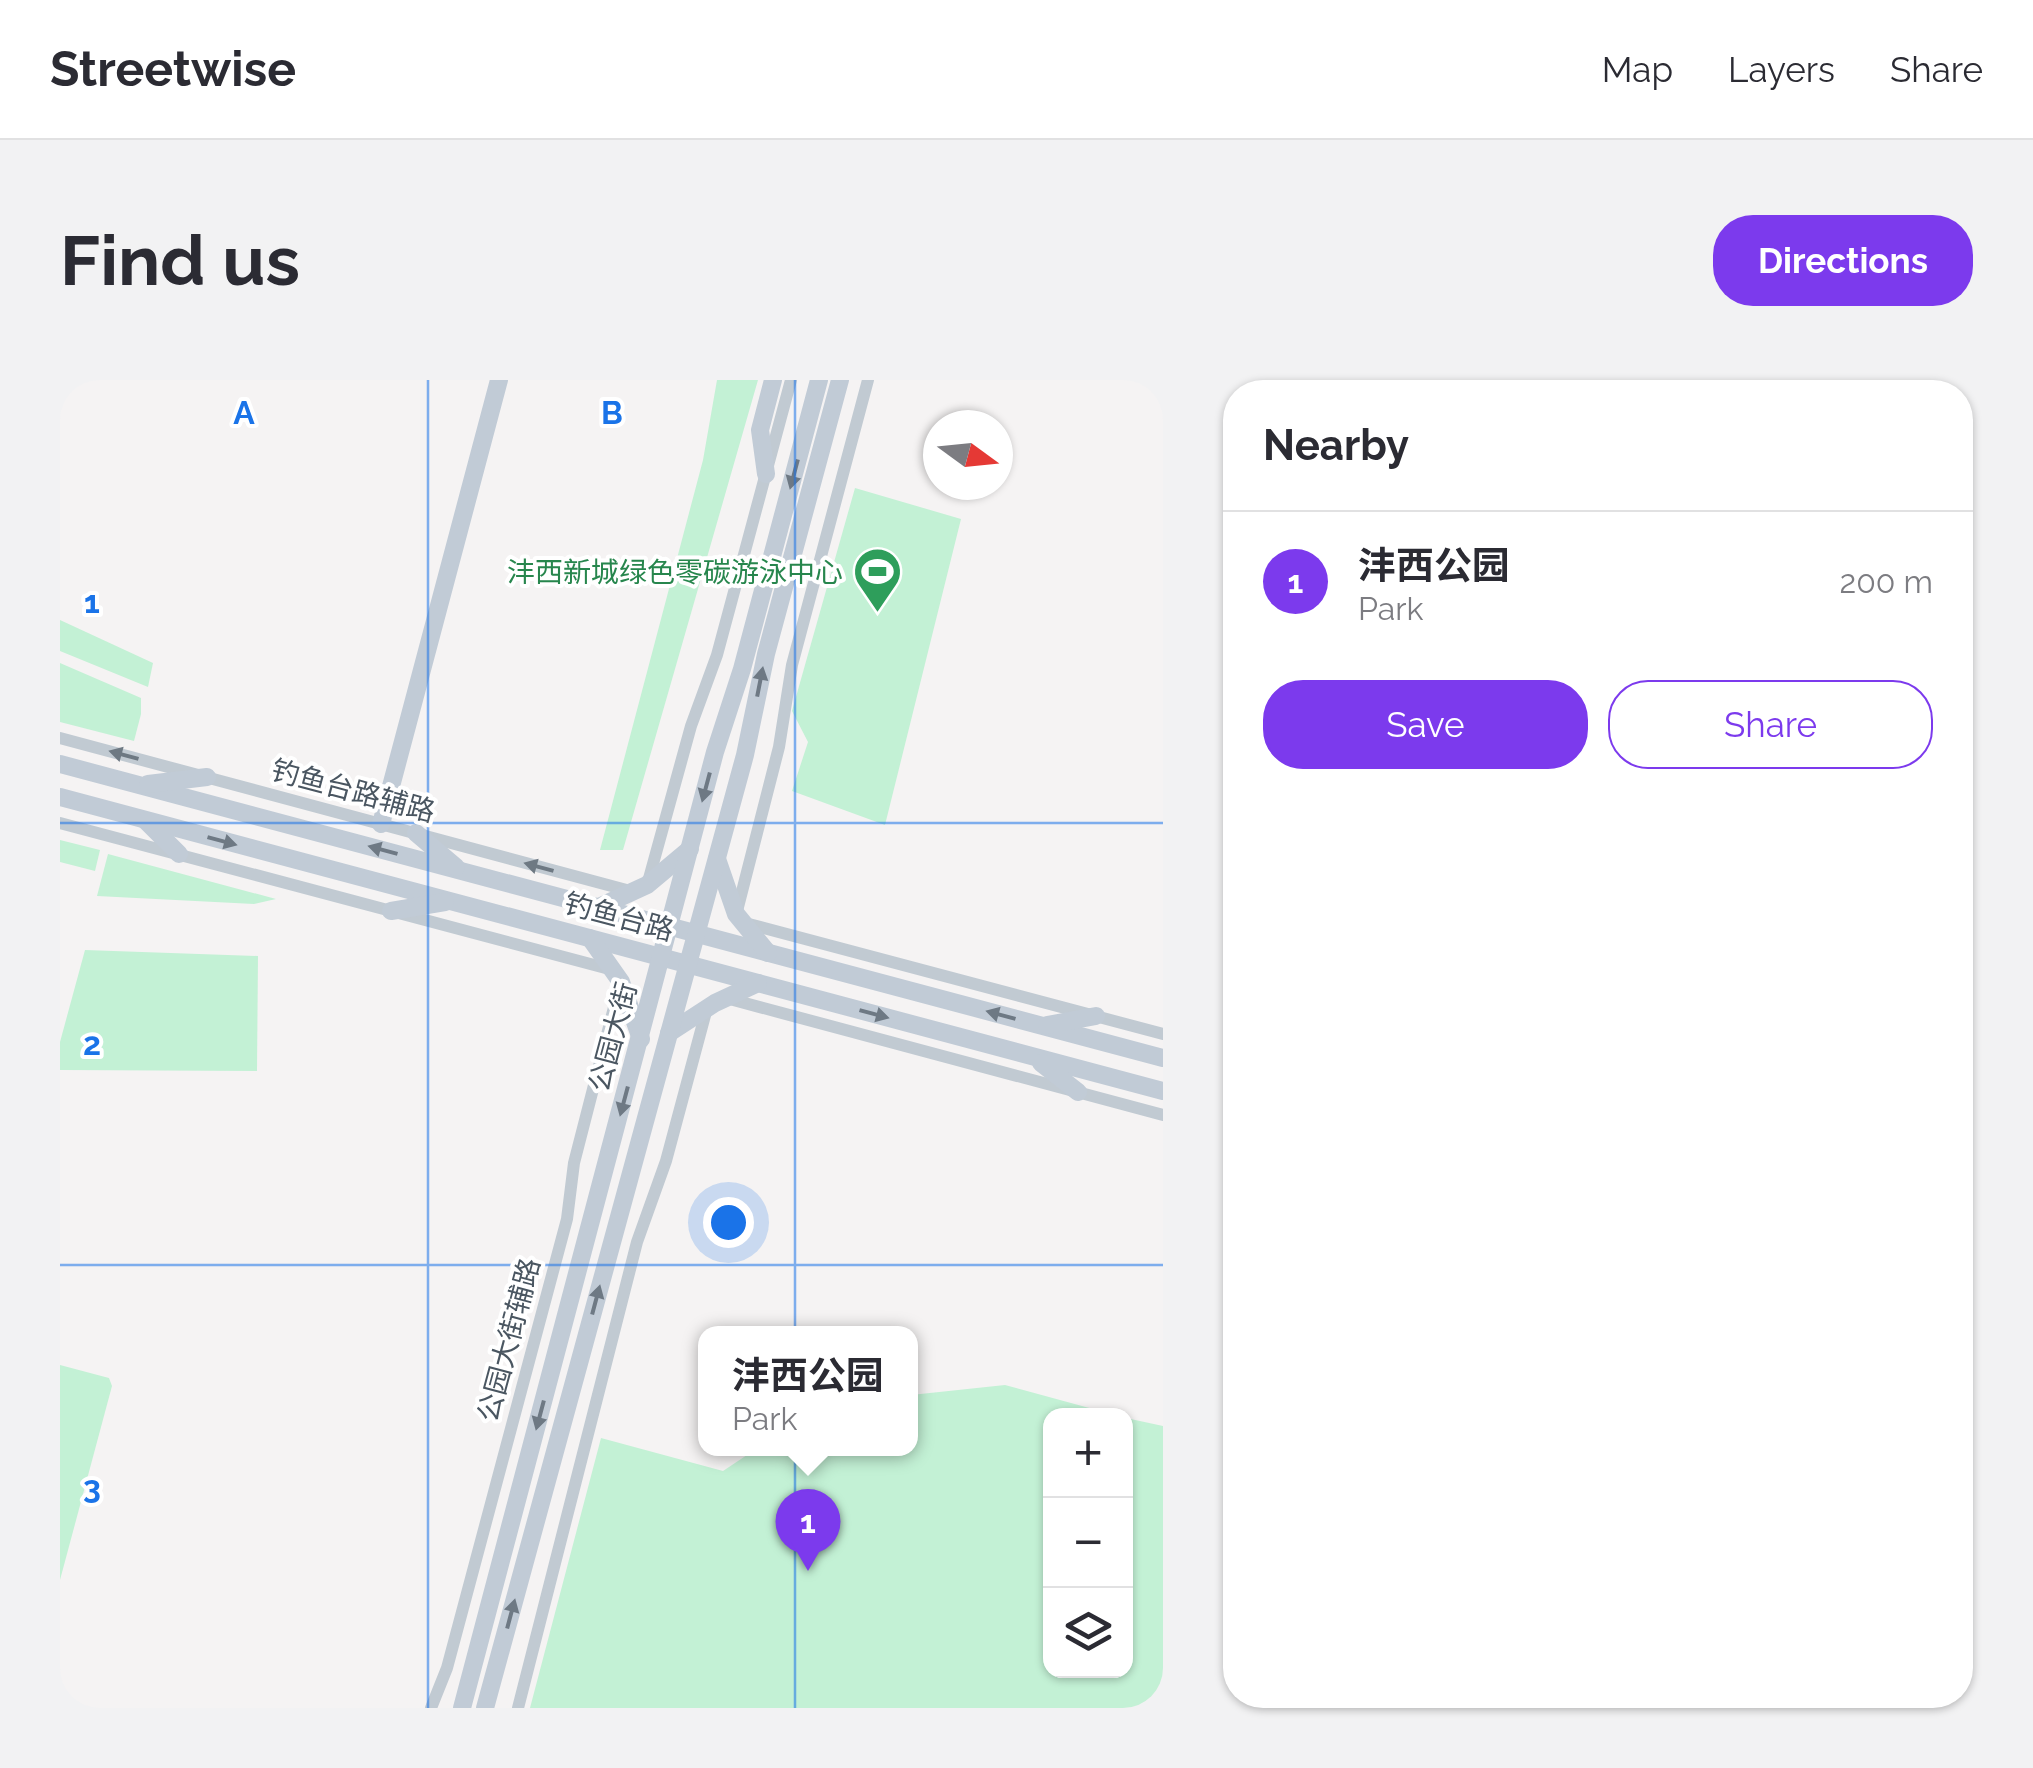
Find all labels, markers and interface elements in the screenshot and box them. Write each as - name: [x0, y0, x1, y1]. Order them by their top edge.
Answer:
- text: Streetwise: [50, 41, 296, 97]
- text: Map: [1602, 49, 1673, 90]
- text: Layers: [1728, 49, 1835, 90]
- text: Share: [1890, 49, 1983, 90]
- button: Directions: [1713, 215, 1973, 306]
- text: Find us: [60, 219, 300, 301]
- text: A: [233, 394, 255, 431]
- text: B: [601, 394, 623, 431]
- north arrow: [923, 410, 1013, 500]
- text: Nearby: [1263, 421, 1409, 470]
- one-way arrow: [786, 459, 802, 490]
- text: 沣西公园: [1358, 543, 1510, 588]
- sports icon: 沣西新城绿色零碳游泳中心: [852, 546, 904, 614]
- place label: 沣西新城绿色零碳游泳中心: [507, 556, 843, 589]
- text: 1: [1288, 563, 1303, 600]
- text: 200 m: [1840, 563, 1933, 600]
- text: 1: [84, 583, 100, 620]
- text: Park: [1358, 590, 1423, 627]
- one-way arrow: [753, 666, 768, 697]
- button: Save: [1263, 680, 1588, 769]
- button: Share: [1608, 680, 1933, 769]
- one-way arrow: [108, 747, 139, 763]
- street label: 钓鱼台路辅路: [268, 753, 438, 829]
- one-way arrow: [698, 772, 714, 803]
- one-way arrow: [207, 833, 238, 849]
- one-way arrow: [367, 842, 398, 858]
- one-way arrow: [524, 858, 555, 874]
- street label: 钓鱼台路: [561, 887, 677, 947]
- street label: 公园大街: [583, 979, 643, 1095]
- one-way arrow: [859, 1006, 890, 1022]
- one-way arrow: [985, 1006, 1016, 1022]
- text: 2: [83, 1025, 101, 1062]
- one-way arrow: [616, 1086, 632, 1117]
- your location: [703, 1197, 754, 1248]
- street label: 公园大街辅路: [471, 1255, 547, 1425]
- one-way arrow: [589, 1284, 605, 1315]
- popup: [698, 1326, 918, 1456]
- text: 沣西公园: [732, 1353, 884, 1398]
- one-way arrow: [532, 1400, 548, 1431]
- text: Park: [732, 1400, 797, 1437]
- map controls: [1043, 1408, 1133, 1678]
- button: +: [1043, 1408, 1133, 1498]
- text: 3: [83, 1468, 101, 1505]
- pin: 1: [776, 1488, 840, 1571]
- button: −: [1043, 1498, 1133, 1588]
- button: layers: [1043, 1588, 1133, 1678]
- one-way arrow: [504, 1598, 519, 1629]

